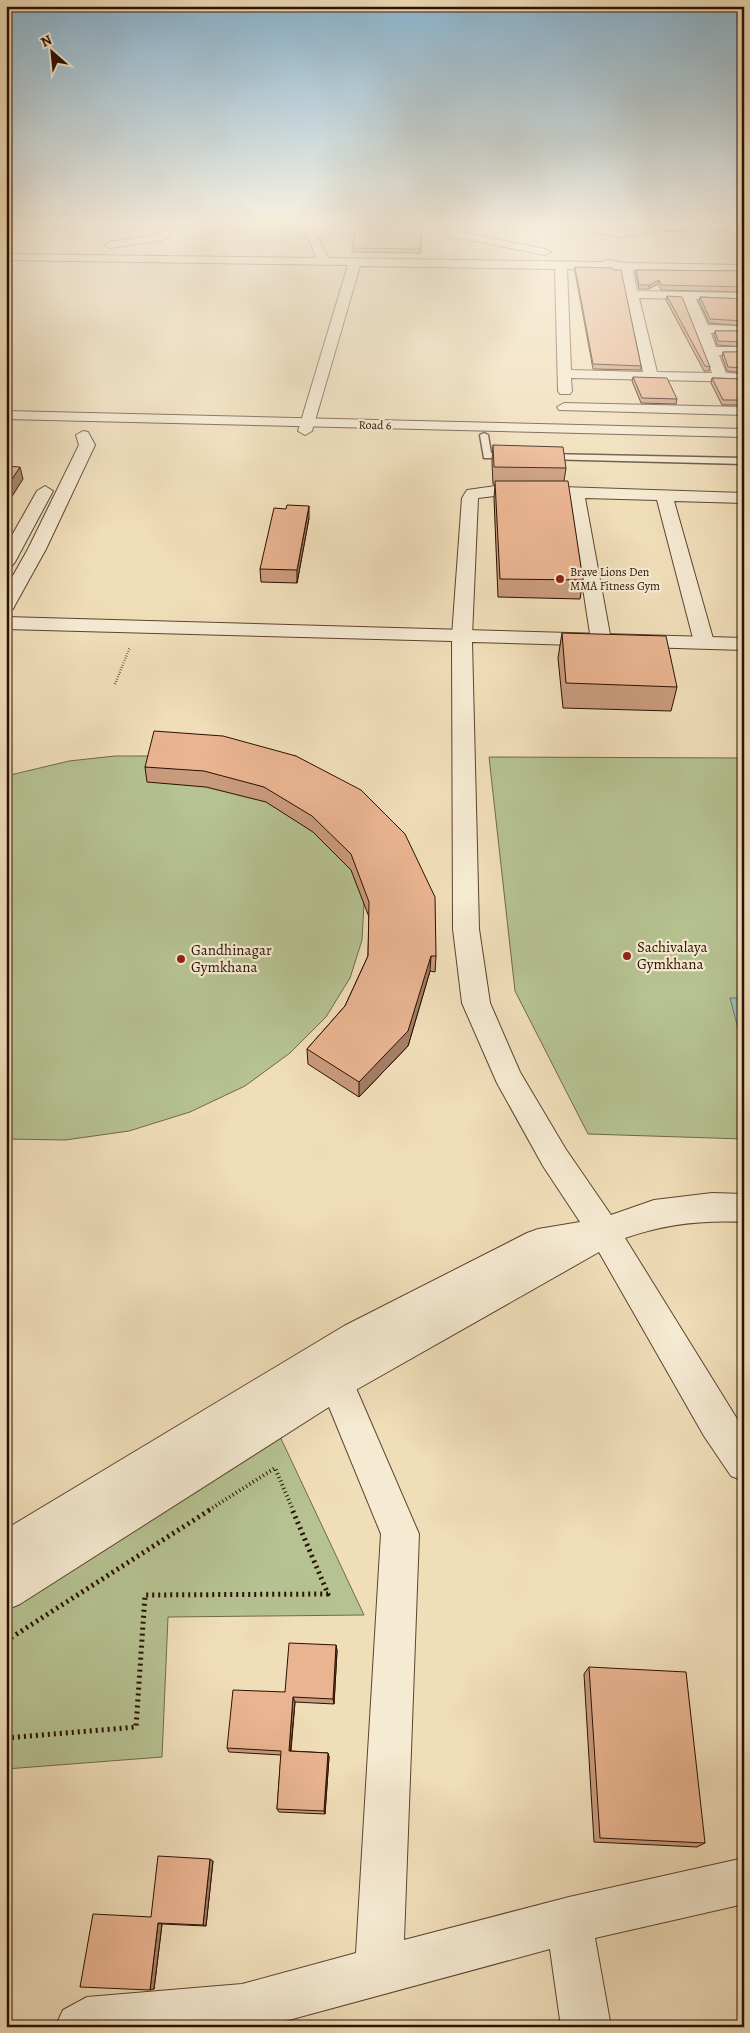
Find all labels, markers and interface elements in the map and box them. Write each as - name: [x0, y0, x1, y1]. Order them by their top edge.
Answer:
- north arrow: [28, 28, 78, 78]
- text: N: [37, 30, 55, 52]
- street label: Road 6: [358, 417, 392, 433]
- place label: Brave Lions Den MMA Fitness Gym: [570, 564, 660, 594]
- marker: Brave Lions Den MMA Fitness Gym: [554, 573, 566, 585]
- place label: Sachivalaya Gymkhana: [637, 937, 707, 974]
- place label: Gandhinagar Gymkhana: [191, 940, 272, 977]
- marker: Sachivalaya Gymkhana: [621, 950, 633, 962]
- marker: Gandhinagar Gymkhana: [175, 953, 187, 965]

